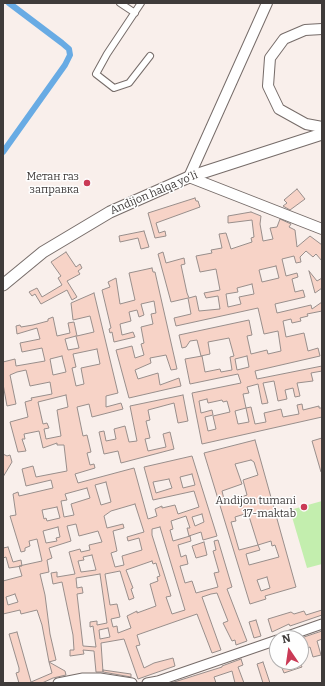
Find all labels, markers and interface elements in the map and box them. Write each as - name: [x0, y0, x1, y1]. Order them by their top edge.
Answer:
- street label: Andijon halqa yo‘li: [108, 169, 200, 217]
- place label: Метан газ заправка: [26, 170, 79, 196]
- marker: Метан газ заправка: [82, 178, 92, 188]
- place label: Andijon tumani 17-maktab: [216, 494, 296, 520]
- marker: Andijon tumani 17-maktab: [299, 502, 309, 512]
- north arrow: [269, 630, 309, 670]
- text: N: [281, 632, 292, 646]

